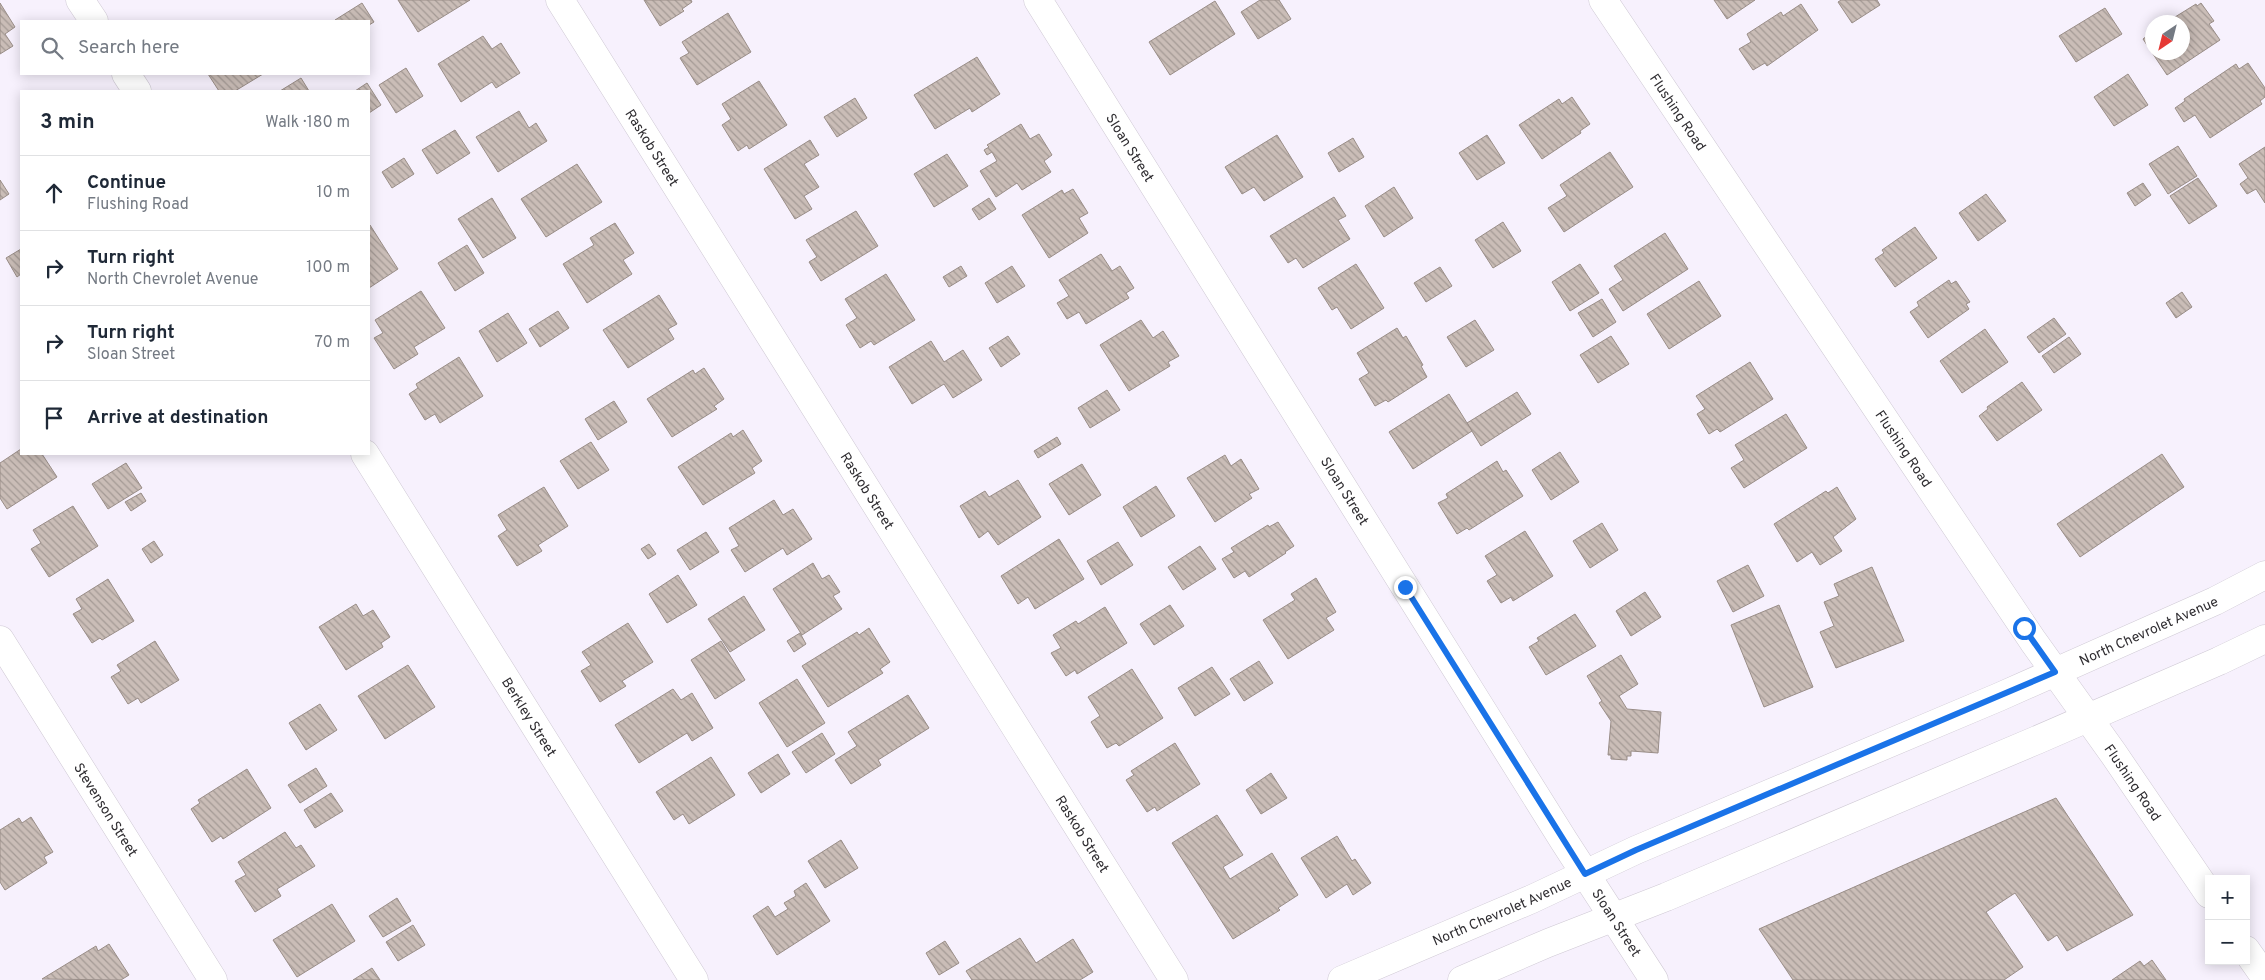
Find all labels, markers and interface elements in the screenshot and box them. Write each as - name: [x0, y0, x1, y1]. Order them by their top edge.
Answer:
- north arrow: [2145, 15, 2190, 60]
- search box: [20, 20, 370, 75]
- icon: search: [38, 34, 66, 62]
- text: Search here: [78, 36, 180, 60]
- street label: Flushing Road: [1645, 71, 1709, 155]
- street label: Raskob Street: [621, 107, 682, 190]
- text: 3 min: [40, 109, 95, 136]
- street label: Sloan Street: [1101, 111, 1157, 186]
- text: Walk · 180 m: [265, 113, 350, 133]
- text: Continue: [87, 171, 166, 195]
- icon: ahead: [40, 179, 68, 207]
- text: 10 m: [316, 183, 350, 203]
- text: Flushing Road: [87, 195, 189, 215]
- text: Turn right: [87, 246, 175, 270]
- icon: right: [40, 254, 68, 282]
- text: 100 m: [306, 258, 350, 278]
- text: North Chevrolet Avenue: [87, 270, 258, 290]
- text: Turn right: [87, 321, 175, 345]
- icon: right: [40, 329, 68, 357]
- text: 70 m: [315, 333, 350, 353]
- text: Sloan Street: [87, 345, 175, 365]
- icon: arrive: [40, 404, 68, 432]
- text: Arrive at destination: [87, 406, 268, 430]
- street label: Flushing Road: [1871, 408, 1934, 491]
- street label: Raskob Street: [836, 450, 897, 533]
- street label: Sloan Street: [1316, 454, 1371, 529]
- route end: [1394, 576, 1417, 599]
- street label: North Chevrolet Avenue: [2077, 594, 2221, 670]
- route start: [2013, 617, 2036, 640]
- street label: Berkley Street: [497, 675, 559, 760]
- street label: Flushing Road: [2100, 742, 2164, 825]
- street label: Stevenson Street: [69, 760, 141, 860]
- street label: Raskob Street: [1051, 793, 1112, 876]
- street label: North Chevrolet Avenue: [1430, 875, 1575, 950]
- map controls: [2205, 875, 2250, 965]
- button: +: [2205, 875, 2250, 920]
- street label: Sloan Street: [1587, 886, 1644, 960]
- button: −: [2205, 920, 2250, 965]

